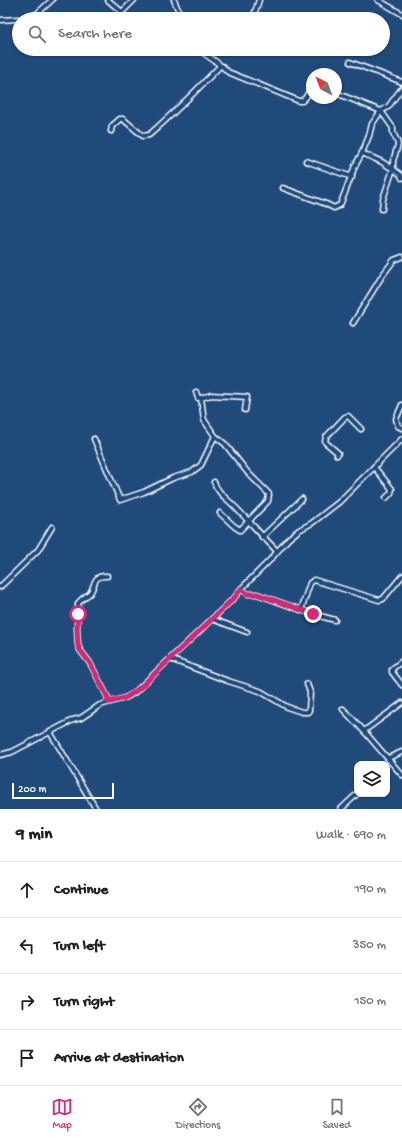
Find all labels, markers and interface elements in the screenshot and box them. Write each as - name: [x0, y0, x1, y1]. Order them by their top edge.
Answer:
- search box: [12, 12, 390, 56]
- icon: search: [26, 23, 48, 45]
- text: Search here: [58, 25, 132, 43]
- north arrow: [306, 68, 342, 104]
- route start: [69, 605, 87, 623]
- route end: [304, 605, 322, 623]
- map controls: [354, 761, 390, 797]
- button: layers: [354, 761, 390, 797]
- scale bar: [12, 781, 114, 800]
- text: 200 m: [18, 784, 46, 796]
- text: 9 min: [16, 825, 52, 845]
- text: Walk · 690 m: [316, 828, 386, 843]
- icon: ahead: [16, 879, 38, 901]
- text: Continue: [54, 881, 108, 899]
- text: 190 m: [355, 882, 386, 897]
- icon: left: [16, 935, 38, 957]
- text: Turn left: [54, 937, 105, 955]
- text: 350 m: [353, 938, 386, 953]
- icon: right: [16, 991, 38, 1013]
- text: Turn right: [54, 993, 114, 1011]
- text: 150 m: [354, 994, 386, 1009]
- icon: arrive: [16, 1047, 38, 1069]
- text: Arrive at destination: [54, 1049, 184, 1067]
- tab: Map: [51, 1096, 73, 1132]
- tab: Directions: [176, 1096, 220, 1132]
- tab: Saved: [323, 1096, 351, 1132]

